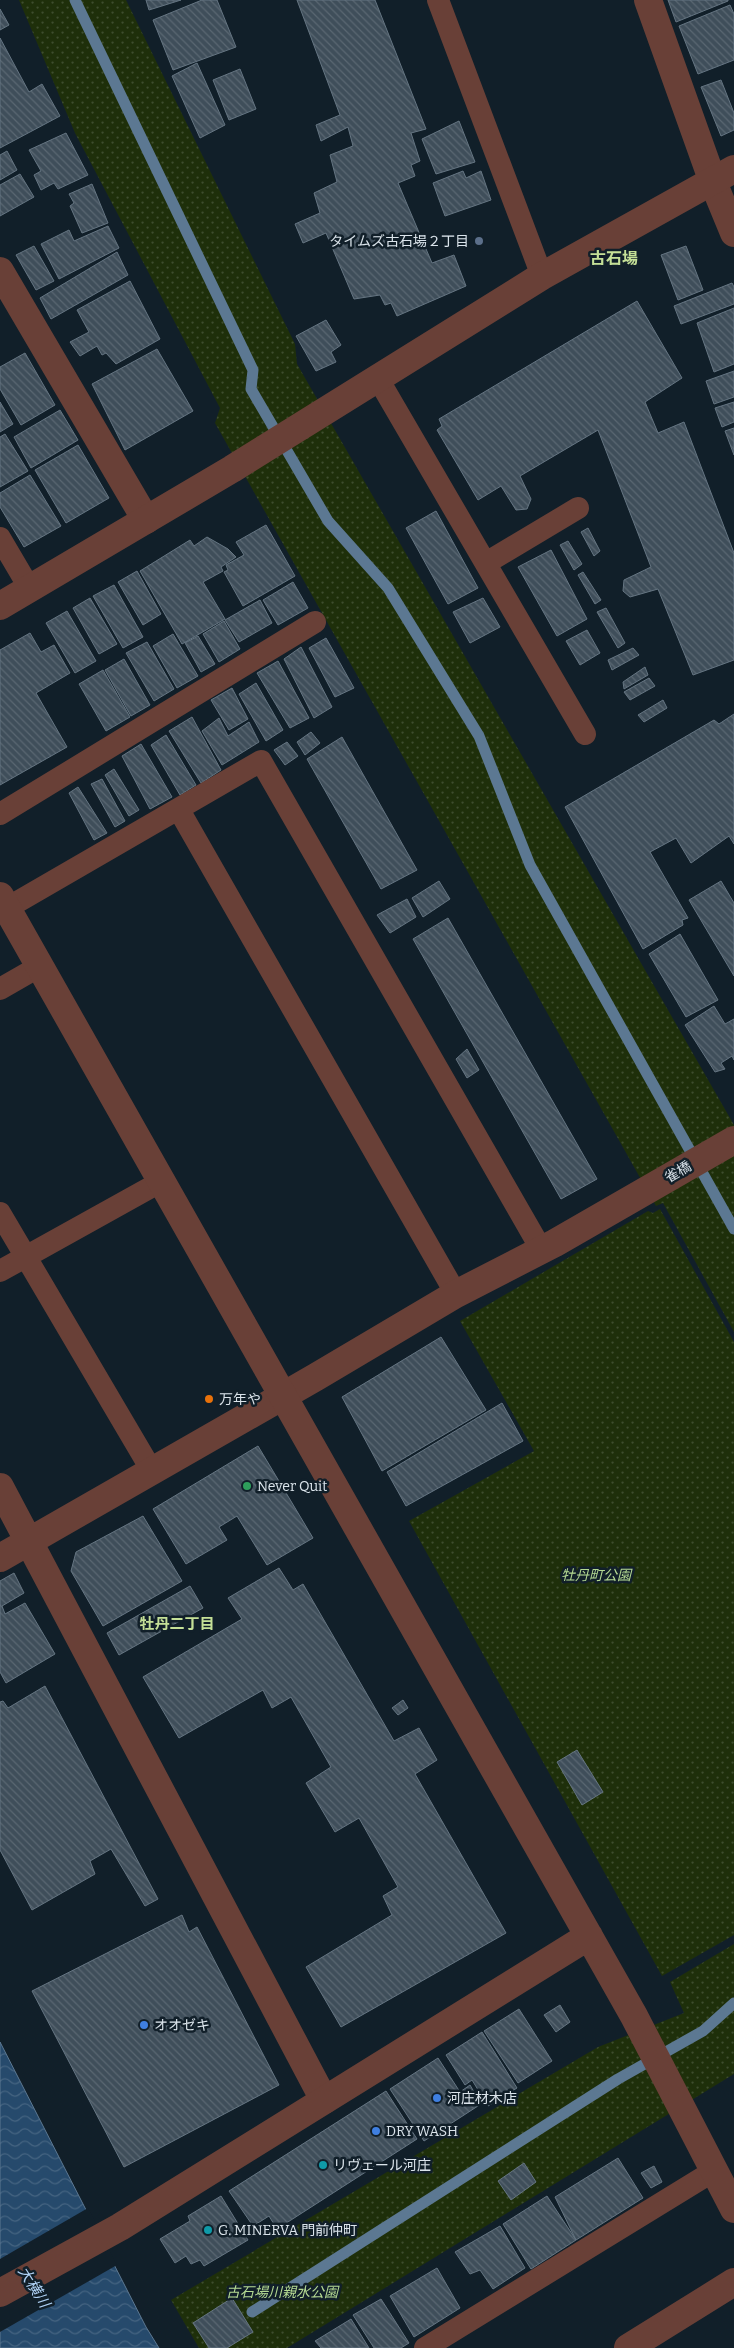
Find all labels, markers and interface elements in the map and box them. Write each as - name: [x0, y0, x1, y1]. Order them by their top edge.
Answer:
- place label: タイムズ古石場２丁目: [329, 233, 469, 250]
- marker: タイムズ古石場２丁目: [473, 235, 485, 247]
- district label: 古石場: [590, 249, 638, 268]
- street label: 雀橋: [662, 1158, 694, 1186]
- place label: 万年や: [219, 1391, 261, 1408]
- marker: 万年や: [203, 1393, 215, 1405]
- place label: Never Quit: [257, 1478, 327, 1495]
- marker: Never Quit: [241, 1480, 253, 1492]
- park label: 牡丹町公園: [561, 1567, 633, 1584]
- district label: 牡丹二丁目: [139, 1615, 215, 1633]
- place label: オオゼキ: [154, 2017, 210, 2034]
- marker: オオゼキ: [138, 2019, 150, 2031]
- place label: 河庄材木店: [447, 2090, 517, 2107]
- marker: 河庄材木店: [431, 2092, 443, 2104]
- place label: DRY WASH: [386, 2123, 458, 2140]
- marker: DRY WASH: [370, 2125, 382, 2137]
- place label: リヴェール河庄: [333, 2157, 431, 2174]
- marker: リヴェール河庄: [317, 2159, 329, 2171]
- place label: G. MINERVA 門前仲町: [218, 2222, 357, 2239]
- marker: G. MINERVA 門前仲町: [202, 2224, 214, 2236]
- water label: 大横川: [14, 2263, 55, 2313]
- park label: 古石場川親水公園: [226, 2284, 340, 2301]

